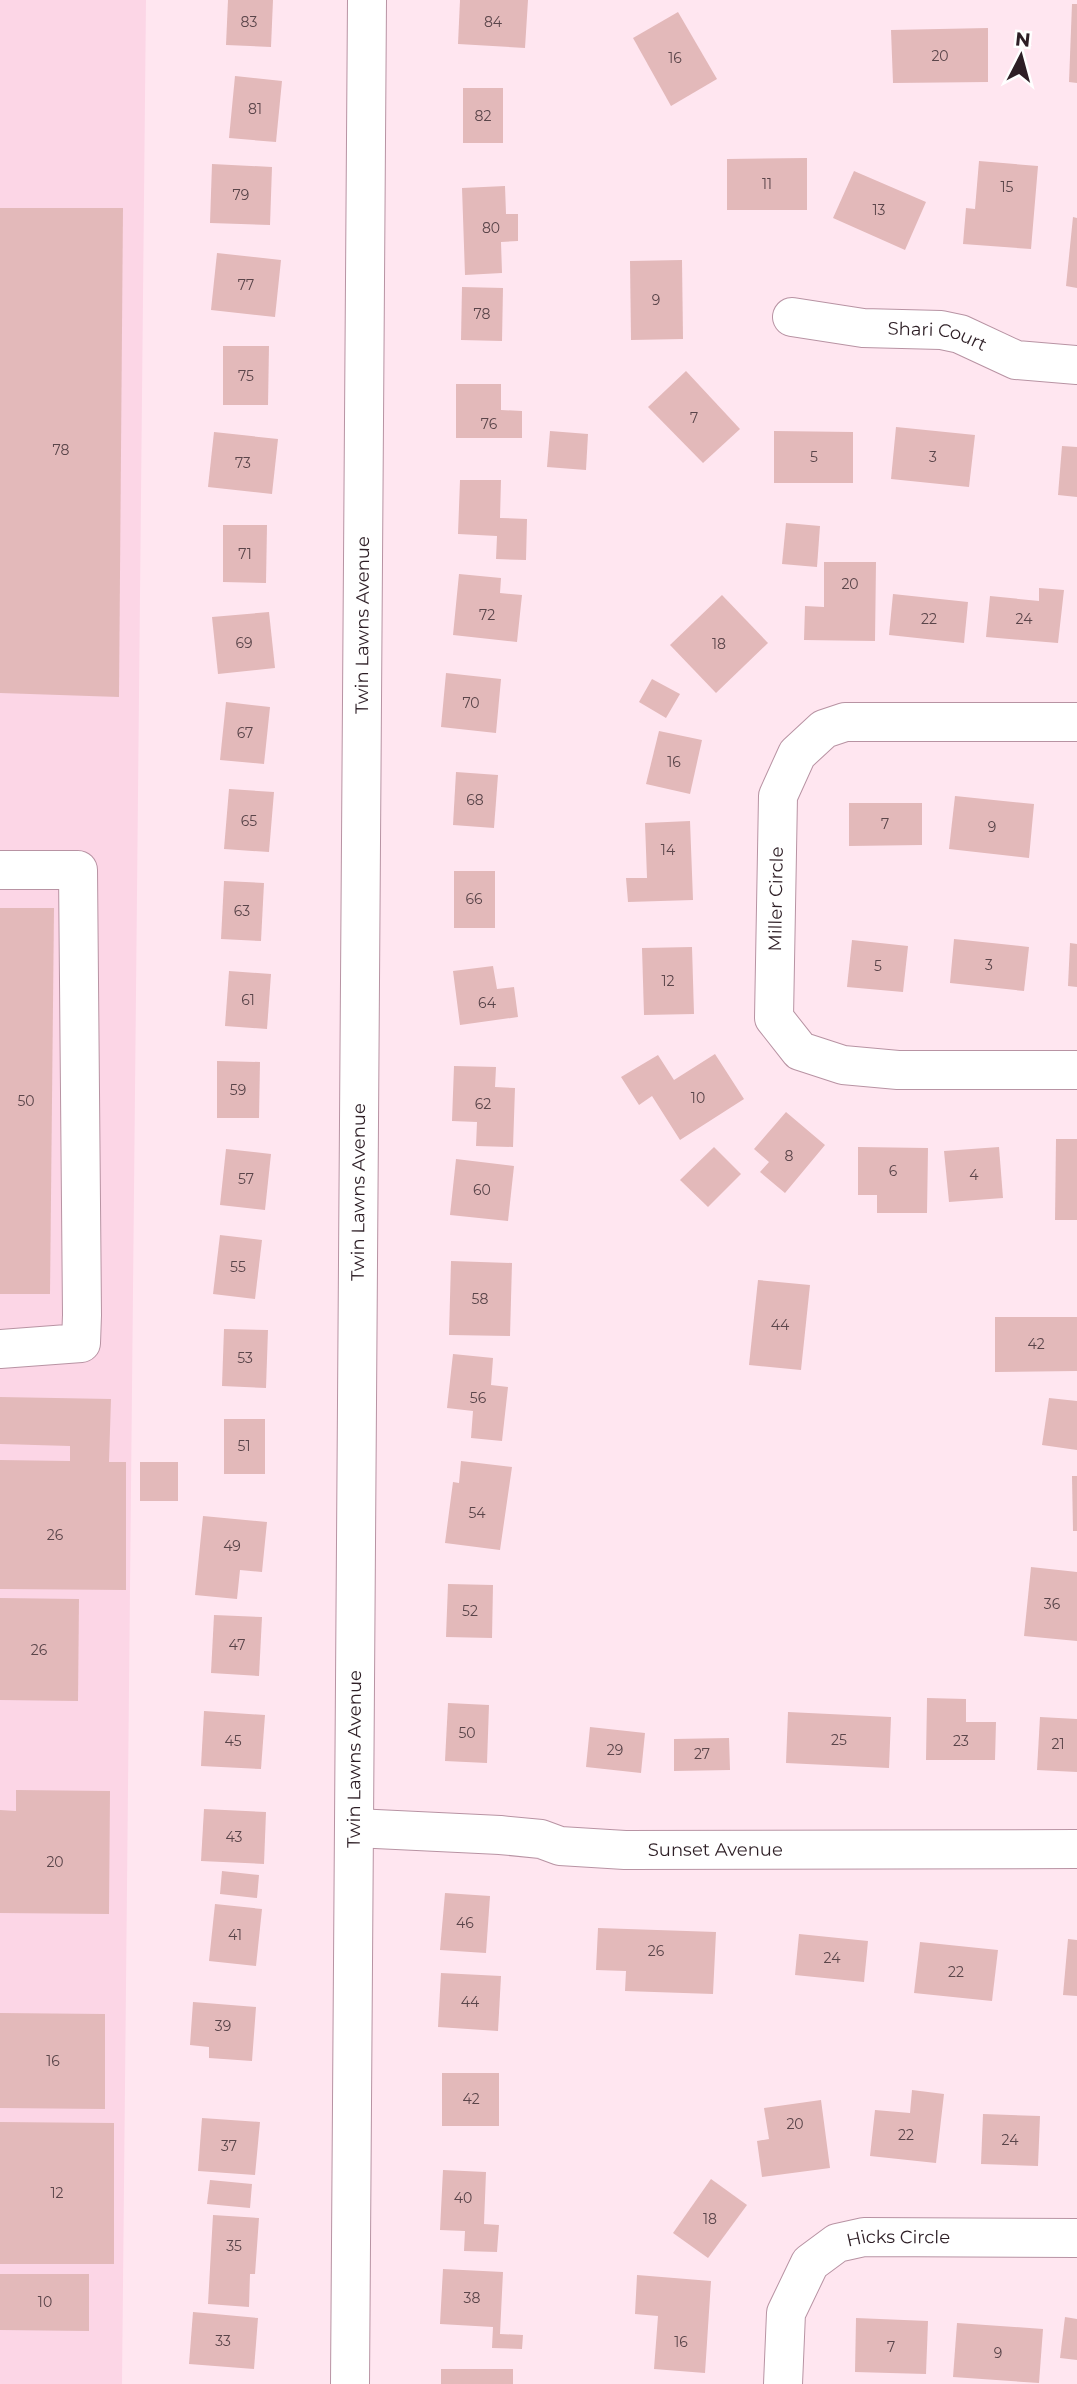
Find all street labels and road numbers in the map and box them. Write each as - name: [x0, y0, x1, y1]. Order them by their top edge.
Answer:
- street label: Shari Court: [887, 318, 990, 356]
- street label: Twin Lawns Avenue: [351, 536, 374, 714]
- street label: Miller Circle: [764, 846, 788, 952]
- street label: Twin Lawns Avenue: [347, 1103, 370, 1281]
- street label: Twin Lawns Avenue: [343, 1670, 366, 1848]
- street label: Sunset Avenue: [648, 1839, 783, 1861]
- street label: Hicks Circle: [844, 2226, 950, 2252]

